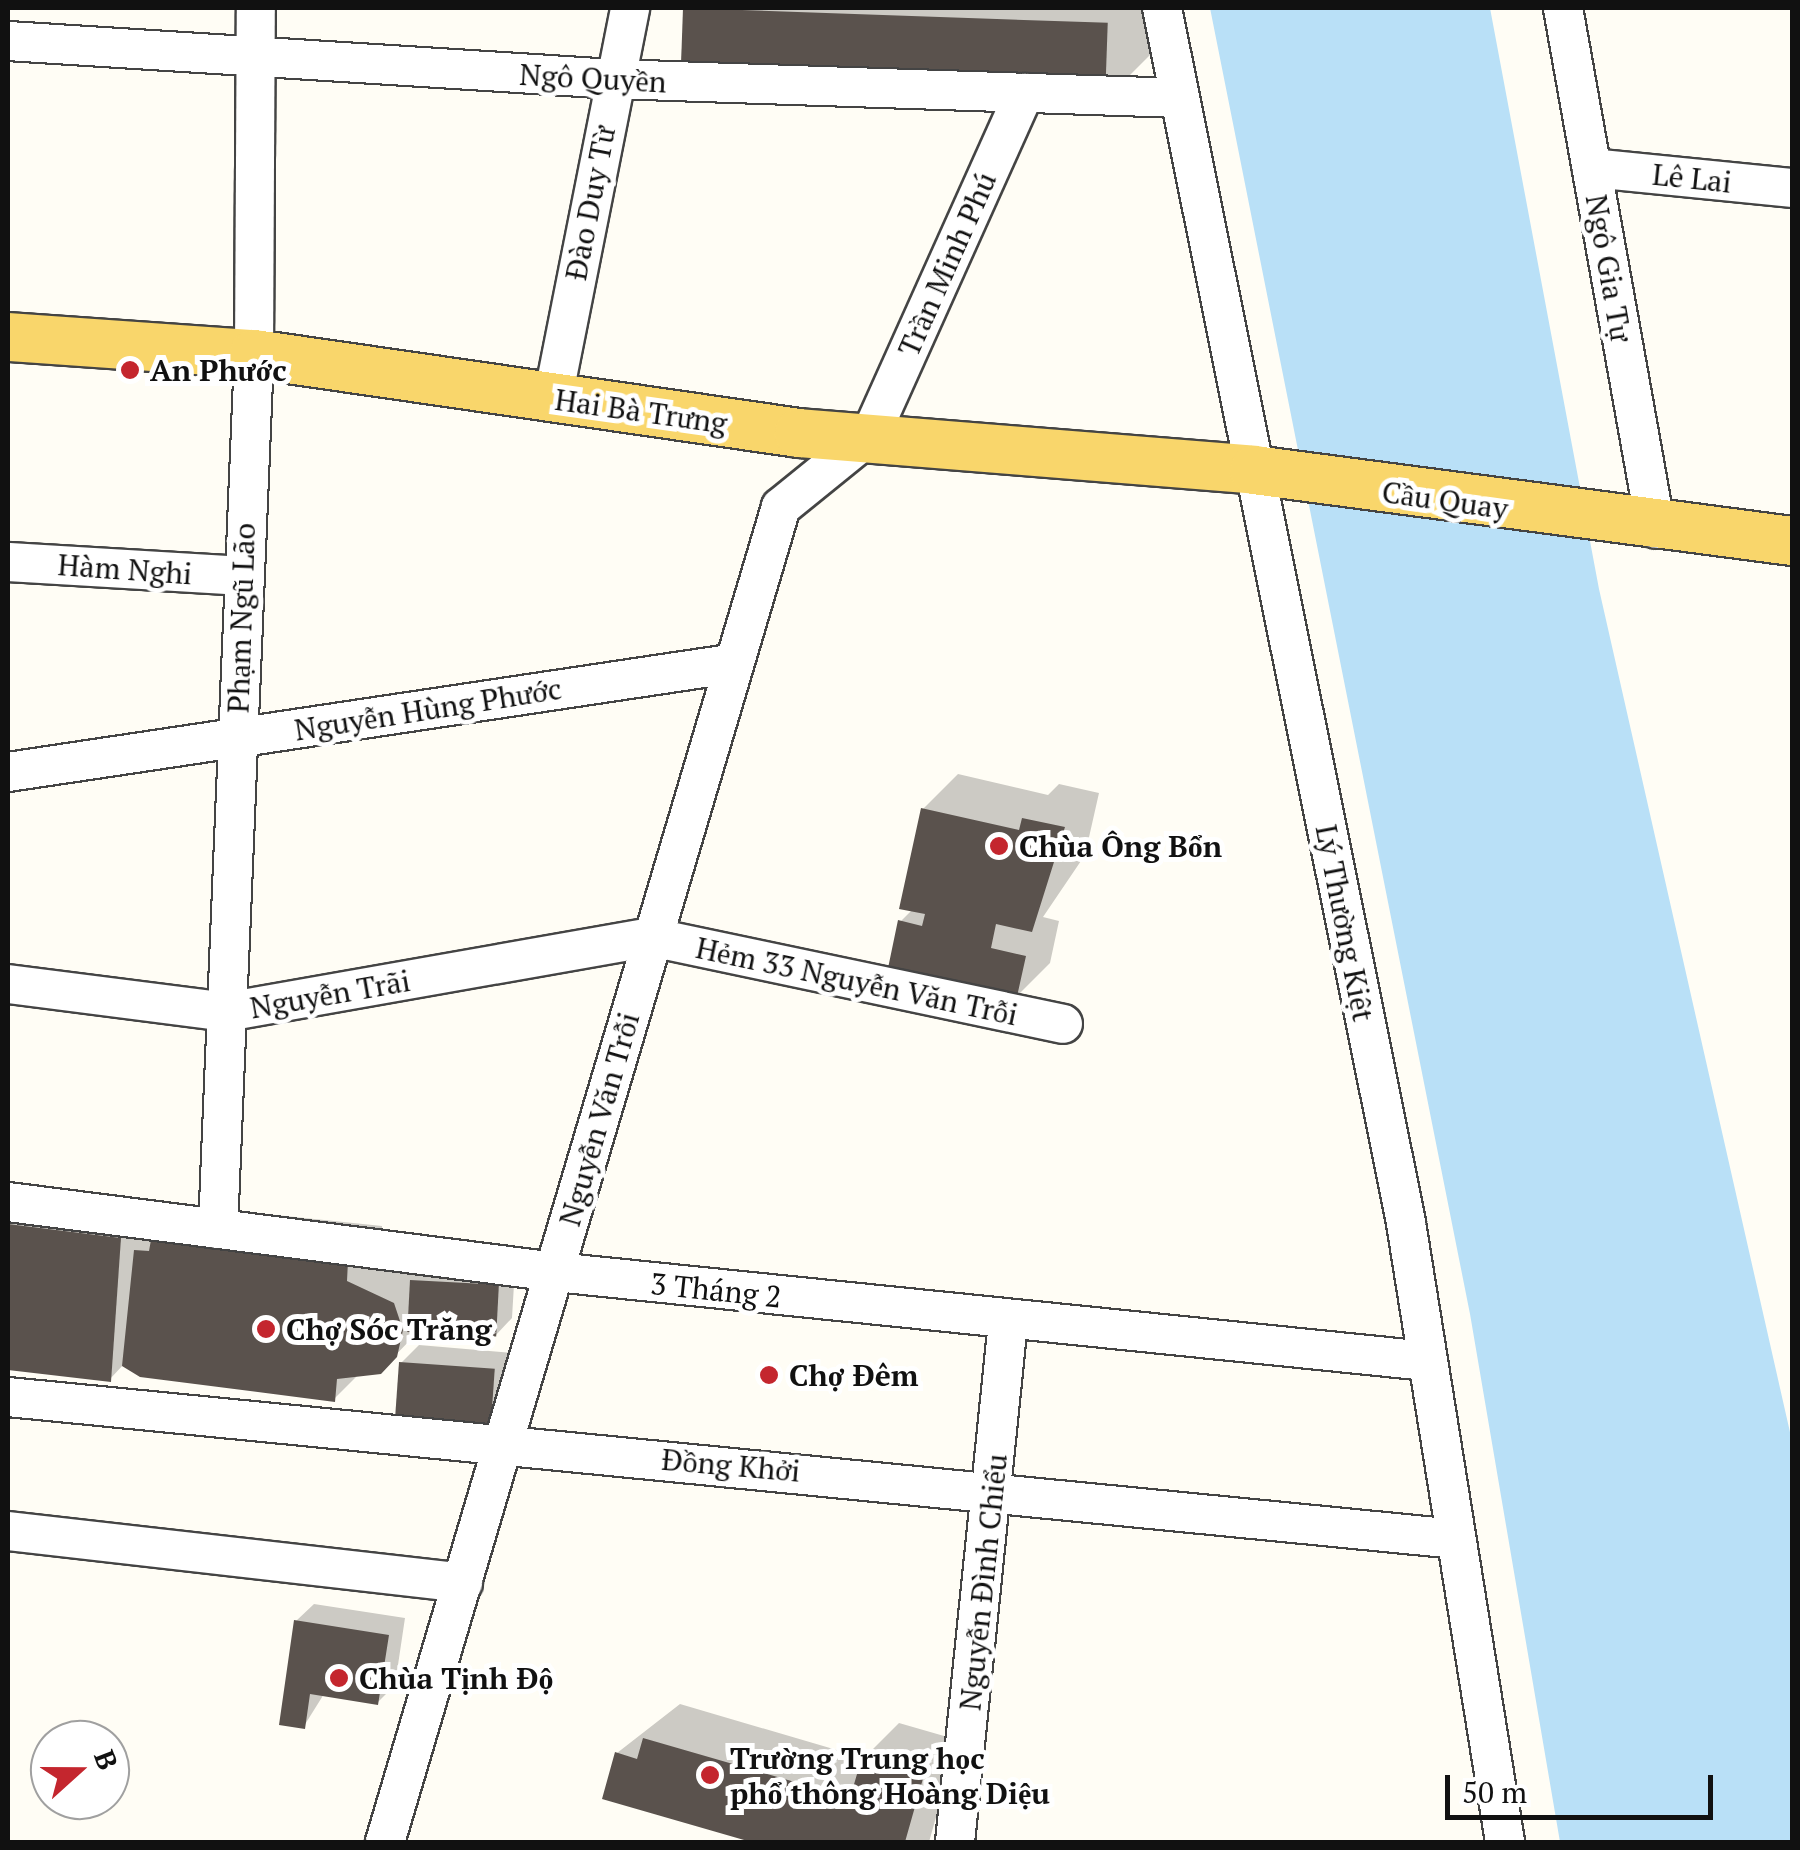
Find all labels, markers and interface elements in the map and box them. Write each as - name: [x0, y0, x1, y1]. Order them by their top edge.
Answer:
- street label: Ngô Quyền: [518, 56, 668, 100]
- street label: Đào Duy Từ: [557, 123, 623, 283]
- street label: Lê Lai: [1651, 156, 1733, 200]
- street label: Trần Minh Phú: [890, 166, 1004, 362]
- street label: Ngô Gia Tự: [1578, 192, 1640, 344]
- place label: An Phước: [150, 352, 287, 388]
- marker: An Phước: [119, 359, 141, 381]
- street label: Hai Bà Trưng: [553, 381, 729, 441]
- street label: Cầu Quay: [1380, 473, 1510, 527]
- street label: Phạm Ngũ Lão: [220, 522, 262, 714]
- street label: Hàm Nghi: [57, 546, 193, 592]
- street label: Nguyễn Hùng Phước: [292, 670, 564, 748]
- street label: Lý Thường Kiệt: [1308, 822, 1382, 1024]
- place label: Chùa Ông Bổn: [1019, 828, 1222, 864]
- marker: Chùa Ông Bổn: [988, 835, 1010, 857]
- street label: Hẻm 33 Nguyễn Văn Trỗi: [692, 929, 1022, 1033]
- street label: Nguyễn Trãi: [247, 962, 413, 1026]
- street label: Nguyễn Văn Trỗi: [551, 1008, 647, 1230]
- street label: 3 Tháng 2: [649, 1265, 783, 1315]
- place label: Chợ Sóc Trăng: [286, 1311, 492, 1347]
- marker: Chợ Sóc Trăng: [255, 1318, 277, 1340]
- place label: Chợ Đêm: [789, 1357, 919, 1393]
- marker: Chợ Đêm: [758, 1364, 780, 1386]
- street label: Đồng Khởi: [660, 1441, 802, 1489]
- street label: Nguyễn Đình Chiểu: [952, 1452, 1014, 1712]
- place label: Chùa Tịnh Độ: [359, 1660, 553, 1696]
- marker: Chùa Tịnh Độ: [328, 1667, 350, 1689]
- north arrow: [30, 1720, 130, 1820]
- place label: Trường Trung học phổ thông Hoàng Diệu: [730, 1740, 1050, 1810]
- text: B: [86, 1745, 127, 1775]
- scale bar: [1450, 1755, 1718, 1817]
- marker: Trường Trung học phổ thông Hoàng Diệu: [699, 1764, 721, 1786]
- text: 50 m: [1462, 1772, 1527, 1812]

